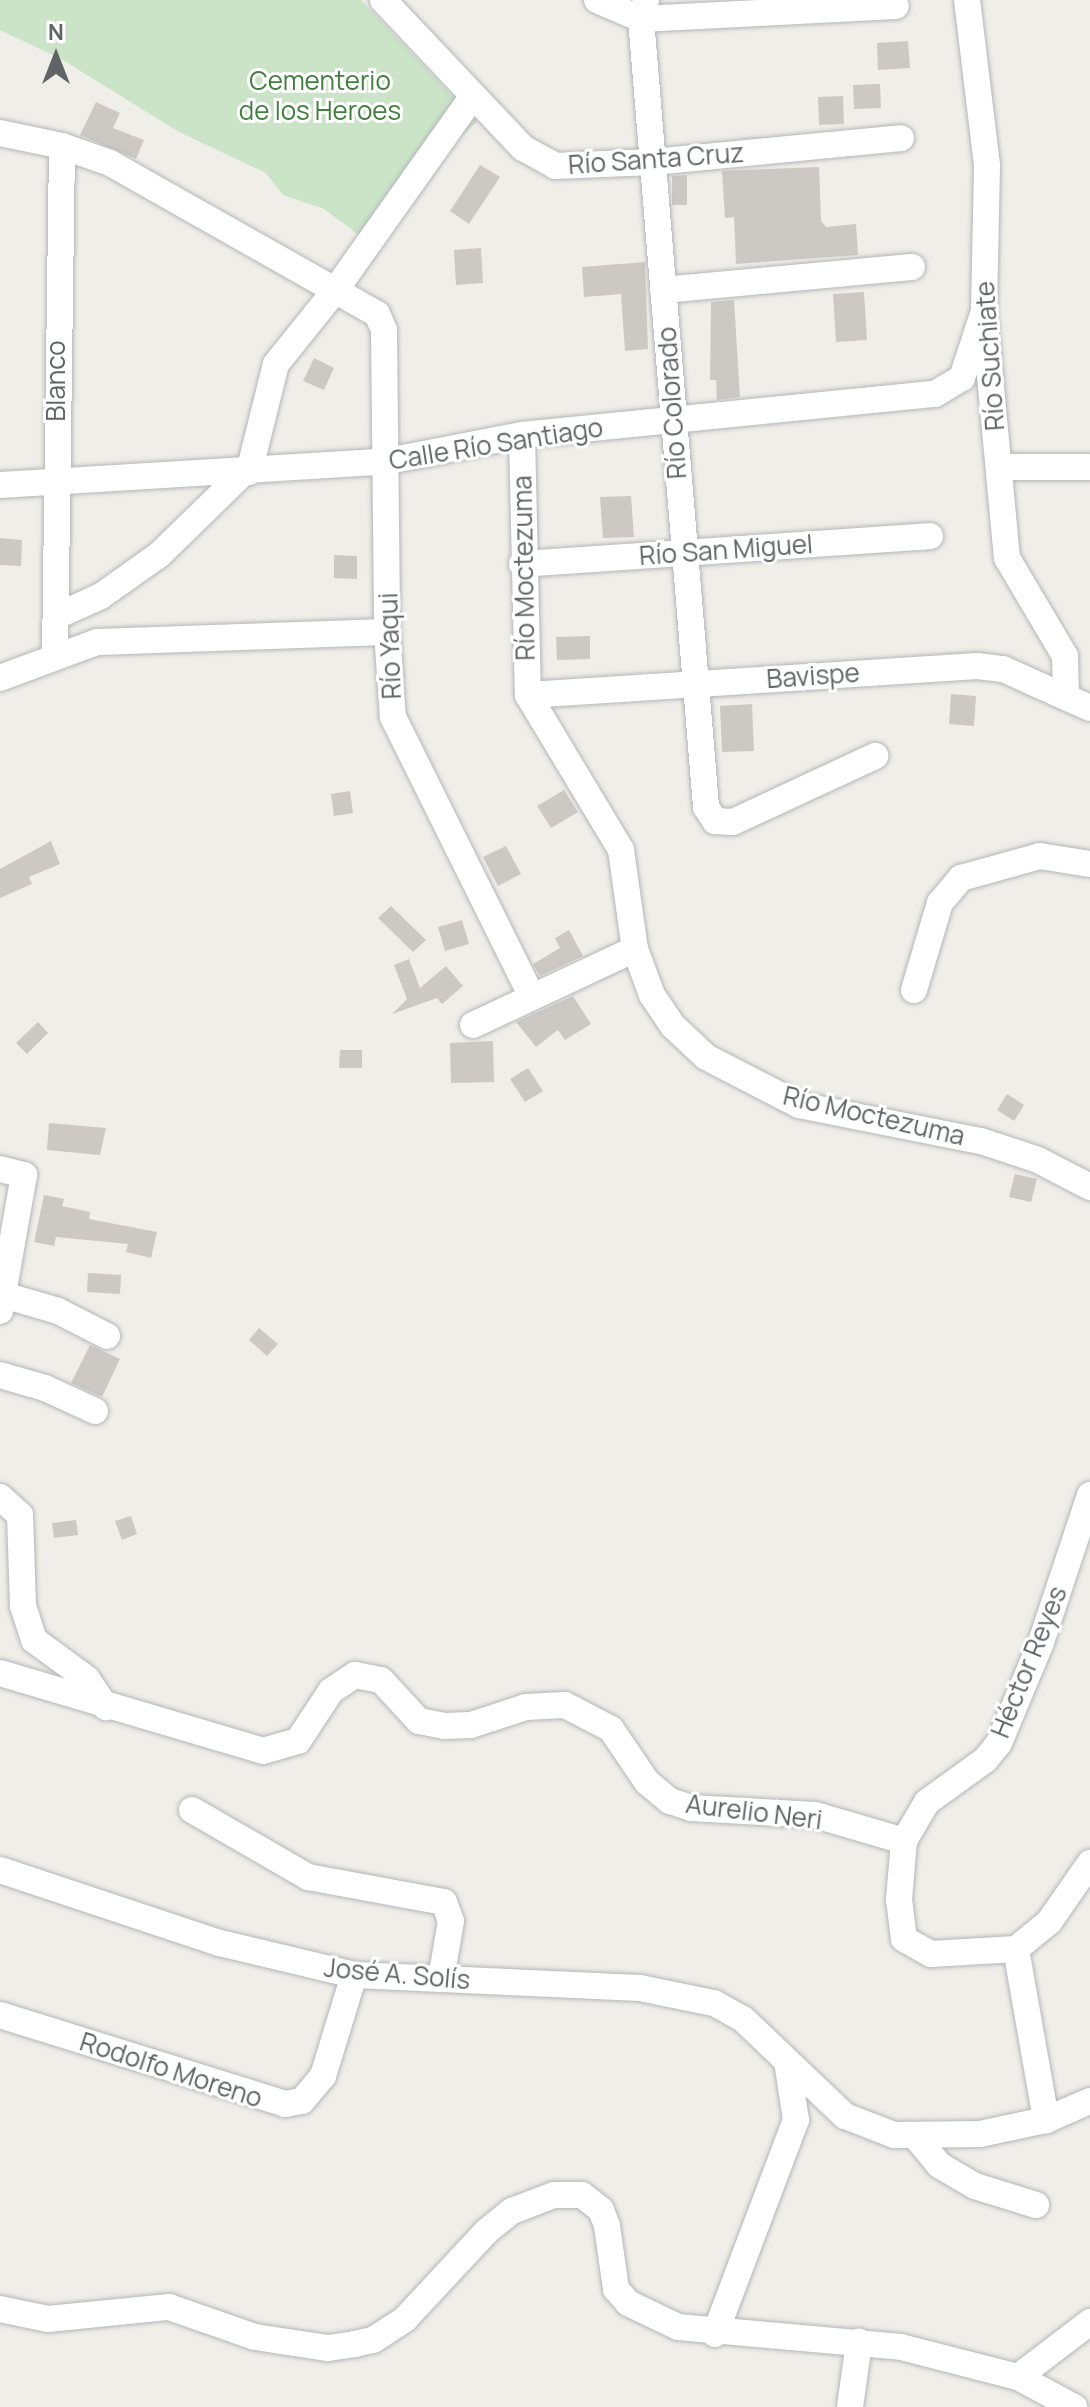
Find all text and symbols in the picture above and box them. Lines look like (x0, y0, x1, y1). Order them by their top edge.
north arrow (16, 16, 96, 96)
text: N (48, 17, 64, 47)
park label: Cementerio de los Heroes (239, 65, 401, 126)
street label: Río Santa Cruz (567, 137, 745, 181)
street label: Río Suchiate (969, 280, 1011, 432)
street label: Río Colorado (651, 326, 693, 480)
street label: Blanco (40, 340, 72, 422)
street label: Calle Río Santiago (387, 412, 605, 476)
street label: Río Moctezuma (507, 475, 541, 661)
street label: Río San Miguel (638, 528, 814, 572)
street label: Río Yaqui (373, 592, 407, 700)
street label: Bavispe (765, 657, 861, 695)
street label: Río Moctezuma (780, 1080, 968, 1152)
street label: Héctor Reyes (984, 1582, 1074, 1742)
street label: Aurelio Neri (684, 1788, 824, 1836)
street label: José A. Solís (323, 1952, 471, 1996)
street label: Rodolfo Moreno (76, 2026, 266, 2114)

